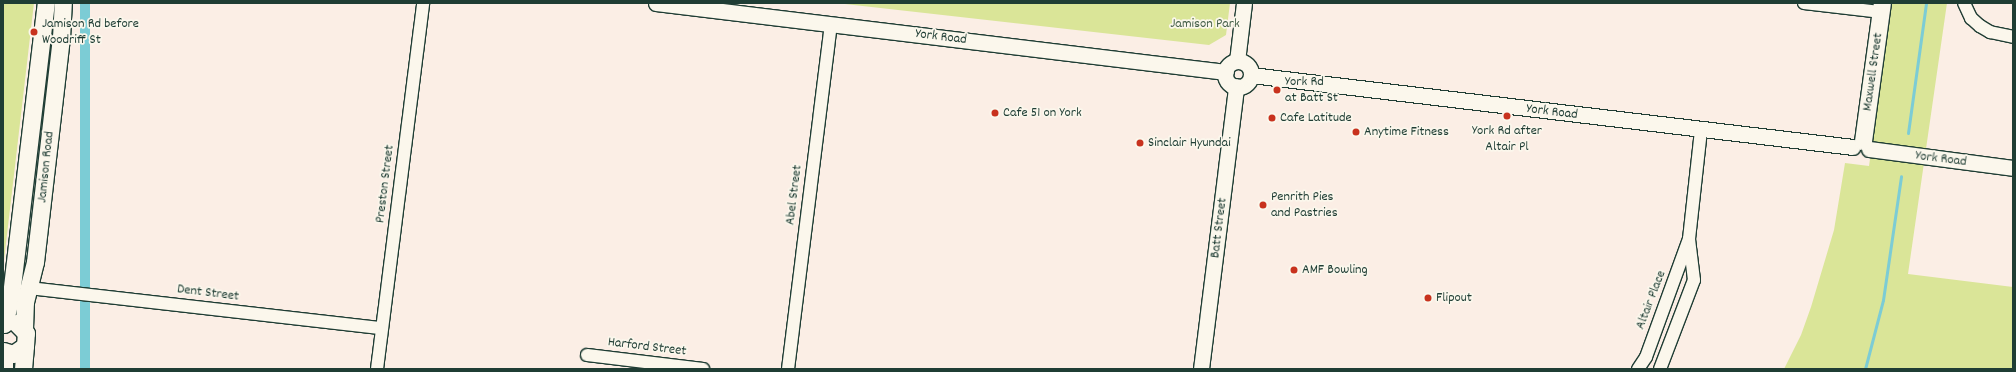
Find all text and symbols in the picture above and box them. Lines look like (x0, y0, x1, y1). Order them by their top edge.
place label: Jamison Rd before Woodriff St (42, 16, 139, 48)
park label: Jamison Park (1170, 16, 1240, 32)
street label: York Road (914, 26, 968, 48)
marker: Jamison Rd before Woodriff St (29, 27, 39, 37)
street label: Maxwell Street (1859, 32, 1887, 112)
place label: York Rd at Batt St (1285, 74, 1338, 106)
marker: York Rd at Batt St (1272, 85, 1282, 95)
street label: York Road (1525, 101, 1579, 123)
place label: Cafe 51 on York (1003, 105, 1082, 121)
marker: Cafe 51 on York (990, 108, 1000, 118)
place label: Cafe Latitude (1280, 110, 1352, 126)
marker: York Rd after Altair Pl (1502, 111, 1512, 121)
marker: Cafe Latitude (1267, 113, 1277, 123)
place label: York Rd after Altair Pl (1472, 123, 1542, 156)
place label: Anytime Fitness (1364, 124, 1449, 140)
marker: Anytime Fitness (1351, 127, 1361, 137)
street label: Jamison Road (34, 130, 58, 204)
place label: Sinclair Hyundai (1148, 135, 1231, 151)
marker: Sinclair Hyundai (1135, 138, 1145, 148)
street label: Preston Street (372, 144, 398, 224)
street label: York Road (1914, 148, 1968, 170)
street label: Abel Street (782, 164, 806, 226)
place label: Penrith Pies and Pastries (1271, 189, 1338, 222)
street label: Batt Street (1207, 197, 1231, 259)
marker: Penrith Pies and Pastries (1258, 200, 1268, 210)
place label: AMF Bowling (1302, 262, 1368, 278)
marker: AMF Bowling (1289, 265, 1299, 275)
street label: Altair Place (1632, 268, 1670, 332)
street label: Dent Street (176, 281, 240, 305)
place label: Flipout (1436, 290, 1472, 306)
marker: Flipout (1423, 293, 1433, 303)
street label: Harford Street (607, 334, 687, 360)

